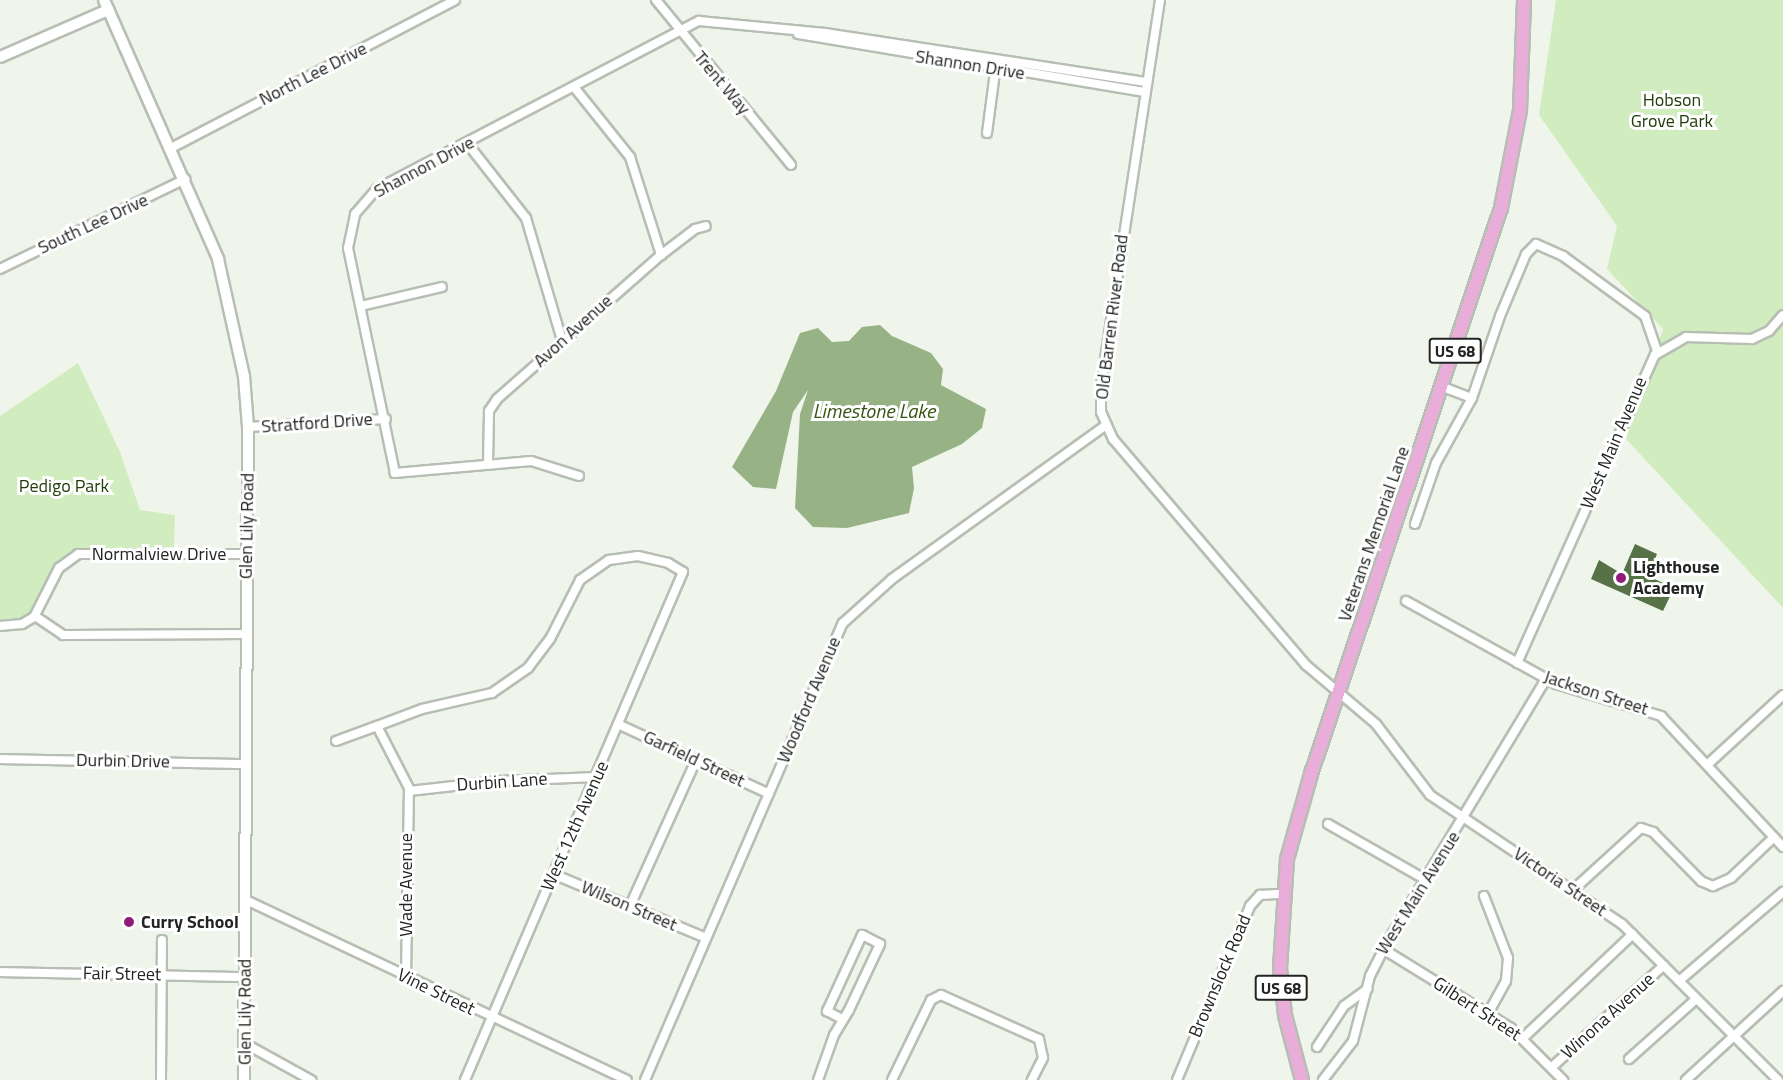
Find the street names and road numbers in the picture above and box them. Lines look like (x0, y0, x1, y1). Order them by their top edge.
street label: North Lee Drive (256, 38, 370, 110)
street label: Shannon Drive (914, 46, 1026, 84)
street label: Trent Way (689, 47, 755, 119)
street label: Shannon Drive (370, 132, 478, 202)
street label: South Lee Drive (35, 189, 151, 259)
street label: Old Barren River Road (1091, 233, 1133, 401)
street label: Avon Avenue (529, 290, 617, 372)
road number: US 68 (1428, 338, 1482, 364)
street label: West Main Avenue (1576, 374, 1652, 512)
street label: Stratford Drive (261, 408, 373, 438)
street label: Veterans Memorial Lane (1334, 444, 1414, 624)
street label: Glen Lily Road (235, 473, 259, 579)
street label: Normalview Drive (92, 543, 226, 565)
street label: Woodford Avenue (773, 634, 845, 766)
street label: Jackson Street (1541, 666, 1651, 720)
street label: Garfield Street (640, 726, 748, 792)
street label: Durbin Drive (76, 749, 170, 773)
street label: West 12th Avenue (537, 758, 613, 894)
street label: Durbin Lane (456, 768, 548, 796)
street label: West Main Avenue (1371, 827, 1465, 959)
street label: Wade Avenue (395, 833, 417, 937)
street label: Victoria Street (1509, 843, 1611, 921)
street label: Wilson Street (578, 876, 680, 936)
street label: Brownslock Road (1184, 911, 1256, 1041)
street label: Glen Lily Road (234, 959, 256, 1065)
street label: Fair Street (83, 963, 161, 985)
street label: Vine Street (394, 964, 478, 1020)
street label: Winona Avenue (1557, 968, 1659, 1064)
street label: Gilbert Street (1429, 973, 1525, 1045)
road number: US 68 (1254, 975, 1308, 1001)

